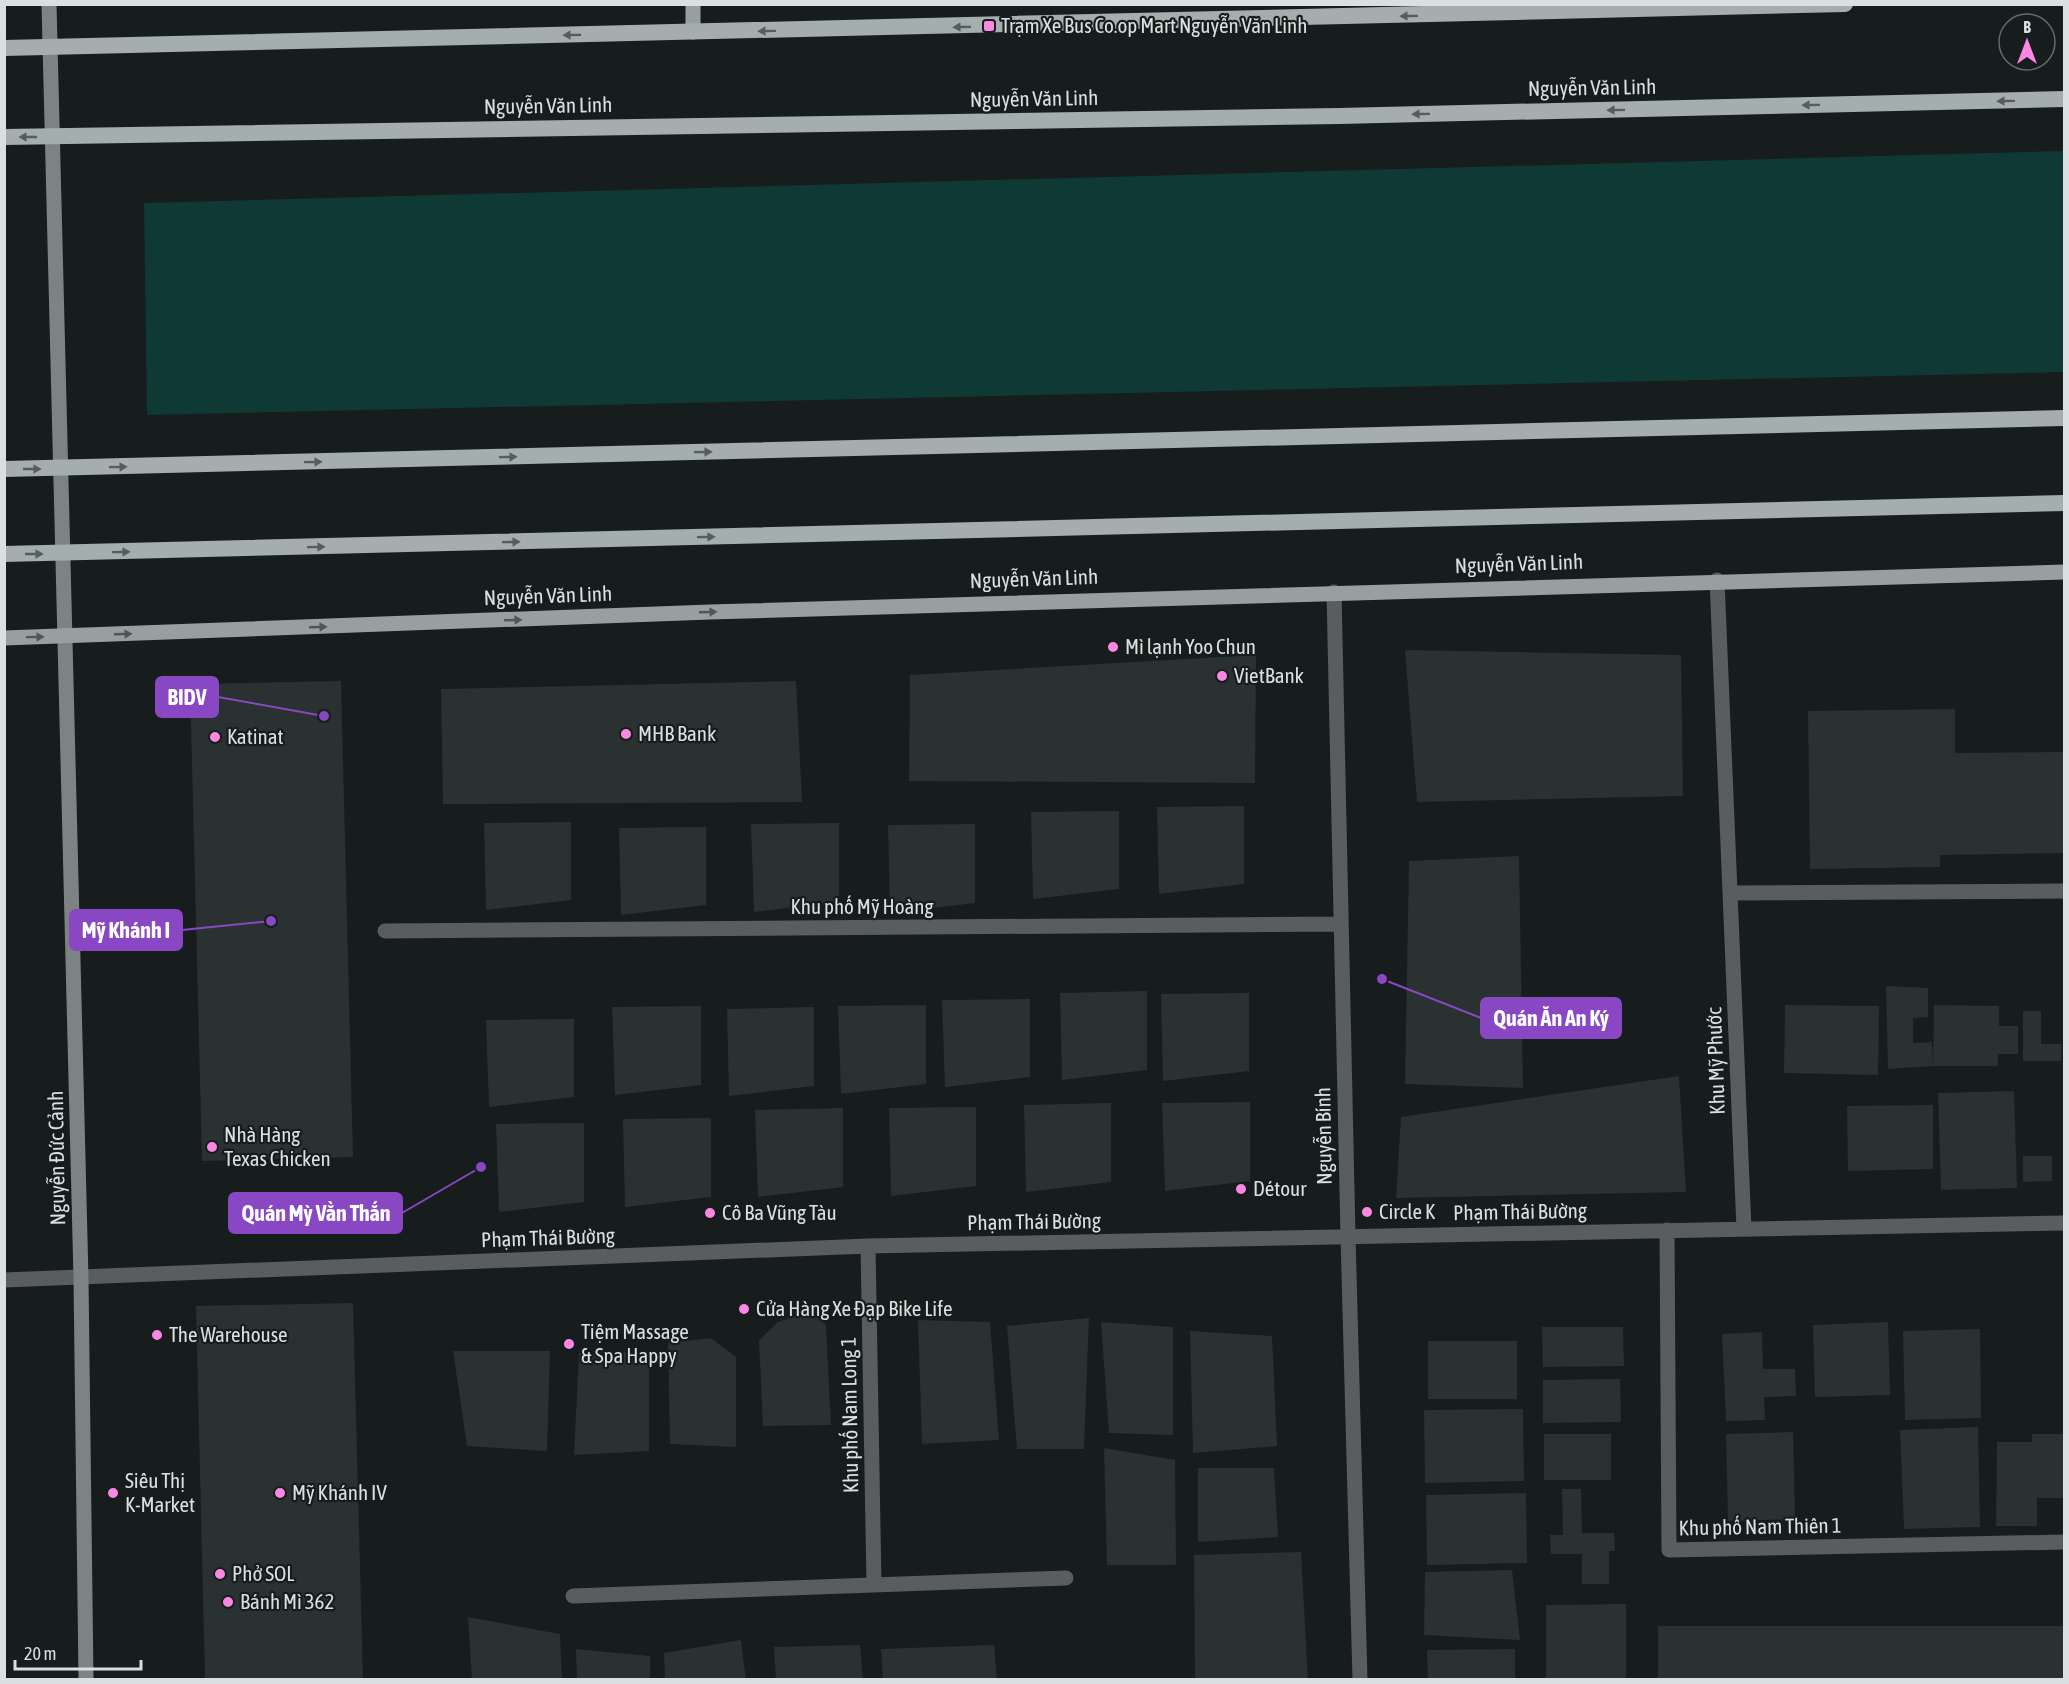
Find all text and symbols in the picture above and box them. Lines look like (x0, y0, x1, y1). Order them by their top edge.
one-way arrow (1399, 11, 1418, 20)
north arrow (1997, 12, 2057, 72)
place label: Trạm Xe Bus Co.op Mart Nguyễn Văn Linh (1001, 13, 1307, 37)
text: B (2023, 18, 2031, 36)
marker: Trạm Xe Bus Co.op Mart Nguyễn Văn Linh (982, 19, 996, 33)
one-way arrow (953, 22, 972, 31)
one-way arrow (758, 26, 777, 35)
one-way arrow (563, 30, 582, 40)
street label: Nguyễn Văn Linh (1528, 74, 1656, 100)
street label: Nguyễn Văn Linh (970, 85, 1098, 111)
street label: Nguyễn Văn Linh (484, 92, 612, 118)
one-way arrow (1997, 96, 2016, 105)
one-way arrow (1802, 100, 1821, 110)
one-way arrow (1607, 105, 1626, 115)
one-way arrow (1412, 110, 1431, 119)
one-way arrow (19, 132, 38, 142)
one-way arrow (694, 447, 713, 457)
one-way arrow (499, 452, 518, 462)
one-way arrow (304, 457, 323, 467)
one-way arrow (109, 462, 128, 472)
one-way arrow (23, 464, 42, 474)
one-way arrow (696, 532, 715, 542)
one-way arrow (501, 537, 520, 547)
one-way arrow (307, 542, 326, 552)
one-way arrow (112, 548, 131, 557)
one-way arrow (24, 549, 43, 559)
street label: Nguyễn Văn Linh (1454, 549, 1584, 577)
street label: Nguyễn Văn Linh (969, 564, 1099, 592)
street label: Nguyễn Văn Linh (483, 581, 613, 609)
one-way arrow (698, 607, 717, 617)
one-way arrow (503, 615, 522, 624)
one-way arrow (309, 622, 328, 632)
one-way arrow (114, 629, 133, 639)
one-way arrow (25, 632, 44, 642)
place label: Mì lạnh Yoo Chun (1125, 634, 1256, 658)
marker: Mì lạnh Yoo Chun (1106, 640, 1120, 654)
place label: VietBank (1234, 663, 1304, 687)
marker: VietBank (1215, 669, 1229, 683)
callout: BIDV (156, 677, 218, 717)
text: BIDV (168, 684, 207, 710)
place label: MHB Bank (638, 721, 716, 745)
place label: Katinat (227, 724, 284, 748)
marker: MHB Bank (619, 727, 633, 741)
marker: Katinat (208, 730, 222, 744)
street label: Khu phố Mỹ Hoàng (790, 894, 934, 918)
callout: Mỹ Khánh I (70, 910, 182, 950)
text: Mỹ Khánh I (82, 917, 170, 943)
callout: Quán Ăn An Ký (1481, 998, 1621, 1038)
text: Quán Ăn An Ký (1493, 1005, 1609, 1031)
street label: Khu Mỹ Phước (1701, 1007, 1729, 1115)
street label: Nguyễn Bính (1310, 1087, 1336, 1185)
street label: Nguyễn Đức Cảnh (43, 1090, 69, 1226)
place label: Nhà Hàng Texas Chicken (224, 1122, 331, 1170)
marker: Nhà Hàng Texas Chicken (205, 1140, 219, 1154)
place label: Détour (1253, 1176, 1307, 1200)
marker: Détour (1234, 1182, 1248, 1196)
callout: Quán Mỳ Vằn Thắn (229, 1193, 402, 1233)
street label: Phạm Thái Bường (1453, 1198, 1587, 1224)
place label: Circle K (1379, 1199, 1436, 1223)
text: Quán Mỳ Vằn Thắn (241, 1200, 391, 1226)
place label: Cô Ba Vũng Tàu (722, 1200, 837, 1224)
marker: Circle K (1360, 1205, 1374, 1219)
marker: Cô Ba Vũng Tàu (703, 1206, 717, 1220)
street label: Phạm Thái Bường (967, 1208, 1101, 1234)
street label: Phạm Thái Bường (481, 1223, 615, 1251)
place label: Cửa Hàng Xe Đạp Bike Life (756, 1296, 953, 1320)
marker: Cửa Hàng Xe Đạp Bike Life (737, 1302, 751, 1316)
place label: Tiệm Massage & Spa Happy (581, 1319, 689, 1367)
place label: The Warehouse (169, 1322, 288, 1346)
marker: The Warehouse (150, 1328, 164, 1342)
marker: Tiệm Massage & Spa Happy (562, 1337, 576, 1351)
street label: Khu phố Nam Long 1 (836, 1337, 862, 1493)
place label: Siêu Thị K-Market (125, 1468, 195, 1516)
place label: Mỹ Khánh IV (292, 1480, 387, 1504)
marker: Siêu Thị K-Market (106, 1486, 120, 1500)
marker: Mỹ Khánh IV (273, 1486, 287, 1500)
street label: Khu phố Nam Thiên 1 (1678, 1513, 1842, 1539)
place label: Phở SOL (232, 1561, 294, 1585)
marker: Phở SOL (213, 1567, 227, 1581)
place label: Bánh Mì 362 (240, 1589, 334, 1613)
marker: Bánh Mì 362 (221, 1595, 235, 1609)
scale bar (15, 1633, 141, 1671)
text: 20 m (24, 1643, 56, 1664)

